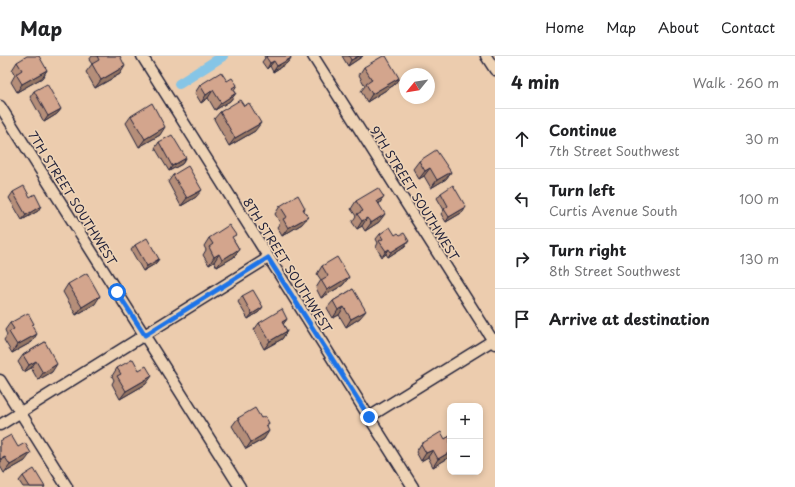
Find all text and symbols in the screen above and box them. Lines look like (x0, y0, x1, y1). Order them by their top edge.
text: Map (20, 14, 62, 42)
text: Home (545, 17, 584, 38)
text: Map (606, 17, 636, 38)
text: About (658, 17, 699, 38)
text: Contact (721, 17, 775, 38)
north arrow (399, 68, 435, 104)
text: 4 min (511, 69, 559, 95)
text: Walk · 260 m (693, 73, 779, 92)
text: Continue (549, 118, 617, 141)
street label: 9TH STREET SOUTHWEST (366, 122, 464, 264)
street label: 7TH STREET SOUTHWEST (24, 127, 122, 269)
icon: ahead (511, 128, 533, 150)
text: 30 m (745, 129, 779, 148)
text: 7th Street Southwest (549, 141, 680, 160)
text: Turn left (549, 178, 615, 201)
icon: left (511, 188, 533, 210)
text: 100 m (739, 189, 779, 208)
street label: 8TH STREET SOUTHWEST (239, 194, 337, 337)
text: Curtis Avenue South (549, 201, 678, 220)
text: Turn right (549, 238, 626, 261)
icon: right (511, 248, 533, 270)
text: 130 m (740, 249, 779, 268)
text: 8th Street Southwest (549, 261, 680, 280)
route start (108, 283, 126, 301)
text: Arrive at destination (549, 307, 710, 330)
icon: arrive (511, 308, 533, 330)
map controls (447, 403, 483, 475)
button: + (447, 403, 483, 439)
route end (360, 408, 378, 426)
button: − (447, 439, 483, 475)

